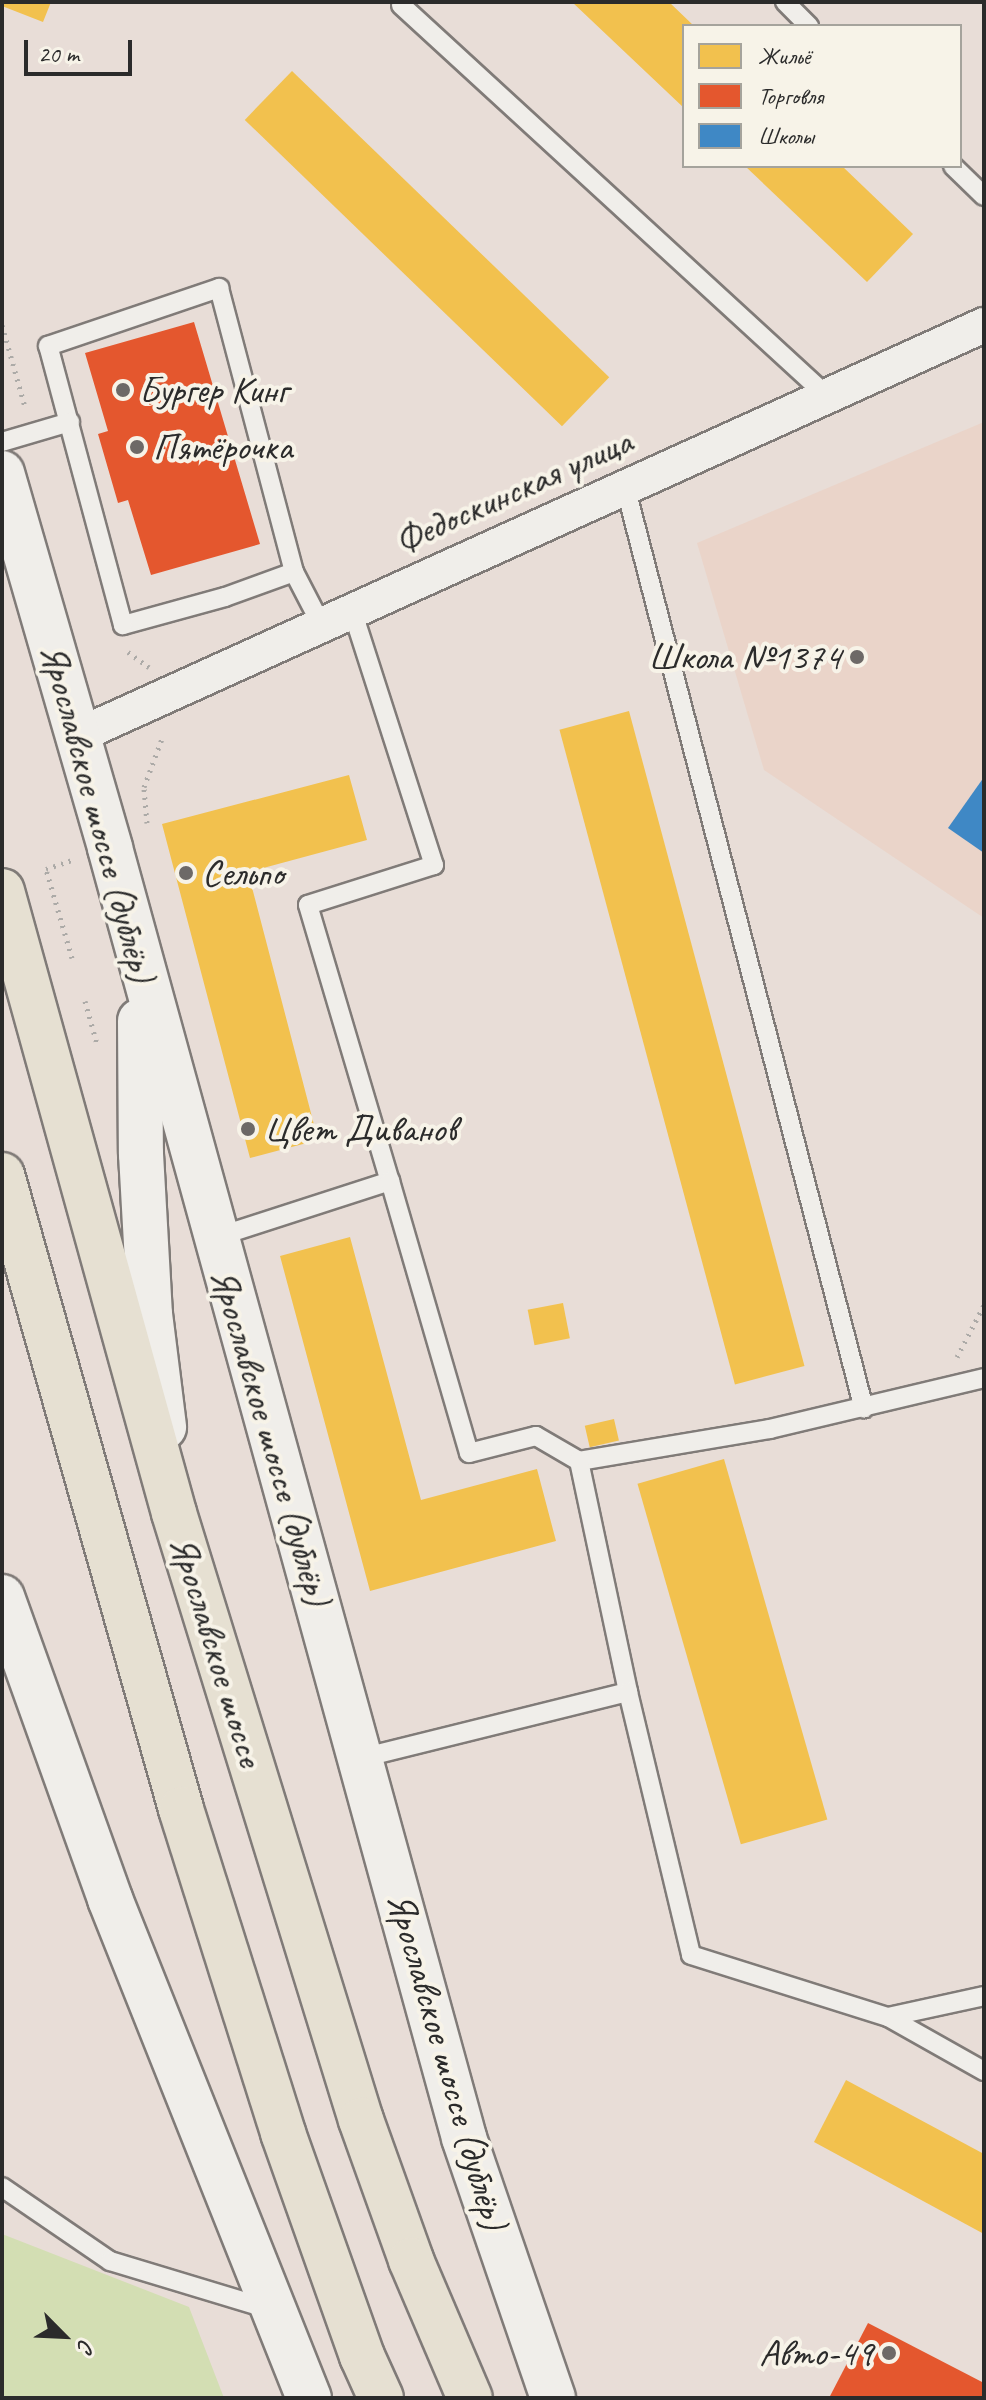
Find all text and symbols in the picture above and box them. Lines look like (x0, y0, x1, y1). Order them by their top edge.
scale bar (28, 24, 136, 74)
legend (682, 24, 962, 168)
text: 20 m (38, 39, 79, 69)
text: Жильё (758, 41, 810, 71)
text: Торговля (758, 81, 823, 111)
text: Школы (758, 121, 814, 151)
place label: Бургер Кинг (139, 367, 288, 413)
marker: Бургер Кинг (114, 381, 132, 399)
street label: Федоскинская улица (386, 418, 640, 564)
place label: Пятёрочка (153, 424, 292, 470)
marker: Пятёрочка (128, 438, 146, 456)
place label: Школа №1374 (648, 634, 841, 680)
street label: Ярославское шоссе (дублёр) (31, 639, 165, 987)
marker: Школа №1374 (848, 648, 866, 666)
place label: Сельпо (202, 850, 284, 896)
marker: Сельпо (177, 864, 195, 882)
place label: Цвет Диванов (264, 1106, 452, 1152)
marker: Цвет Диванов (239, 1120, 257, 1138)
street label: Ярославское шоссе (дублёр) (201, 1263, 341, 1611)
street label: Ярославское шоссе (160, 1530, 274, 1772)
street label: Ярославское шоссе (дублёр) (377, 1887, 517, 2235)
north arrow (24, 2296, 104, 2376)
place label: Авто-49 (759, 2330, 873, 2376)
text: С (71, 2335, 101, 2356)
marker: Авто-49 (880, 2344, 898, 2362)

